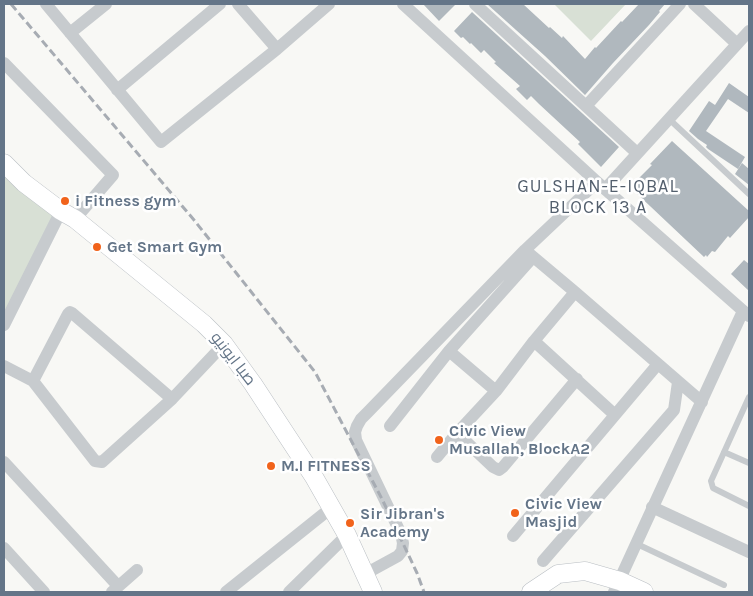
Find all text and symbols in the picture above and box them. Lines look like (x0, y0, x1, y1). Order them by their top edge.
district label: GULSHAN-E-IQBAL BLOCK 13 A (515, 176, 681, 218)
place label: i Fitness gym (75, 191, 177, 211)
marker: i Fitness gym (59, 195, 71, 207)
place label: Get Smart Gym (107, 237, 222, 257)
marker: Get Smart Gym (91, 241, 103, 253)
street label: صبا ایونیو (206, 329, 260, 389)
place label: Civic View Musallah, BlockA2 (449, 421, 590, 459)
marker: Civic View Musallah, BlockA2 (433, 434, 445, 446)
place label: M.I FITNESS (281, 456, 371, 476)
marker: M.I FITNESS (265, 460, 277, 472)
place label: Civic View Masjid (525, 494, 602, 532)
place label: Sir Jibran's Academy (360, 504, 445, 542)
marker: Civic View Masjid (509, 507, 521, 519)
marker: Sir Jibran's Academy (344, 517, 356, 529)

